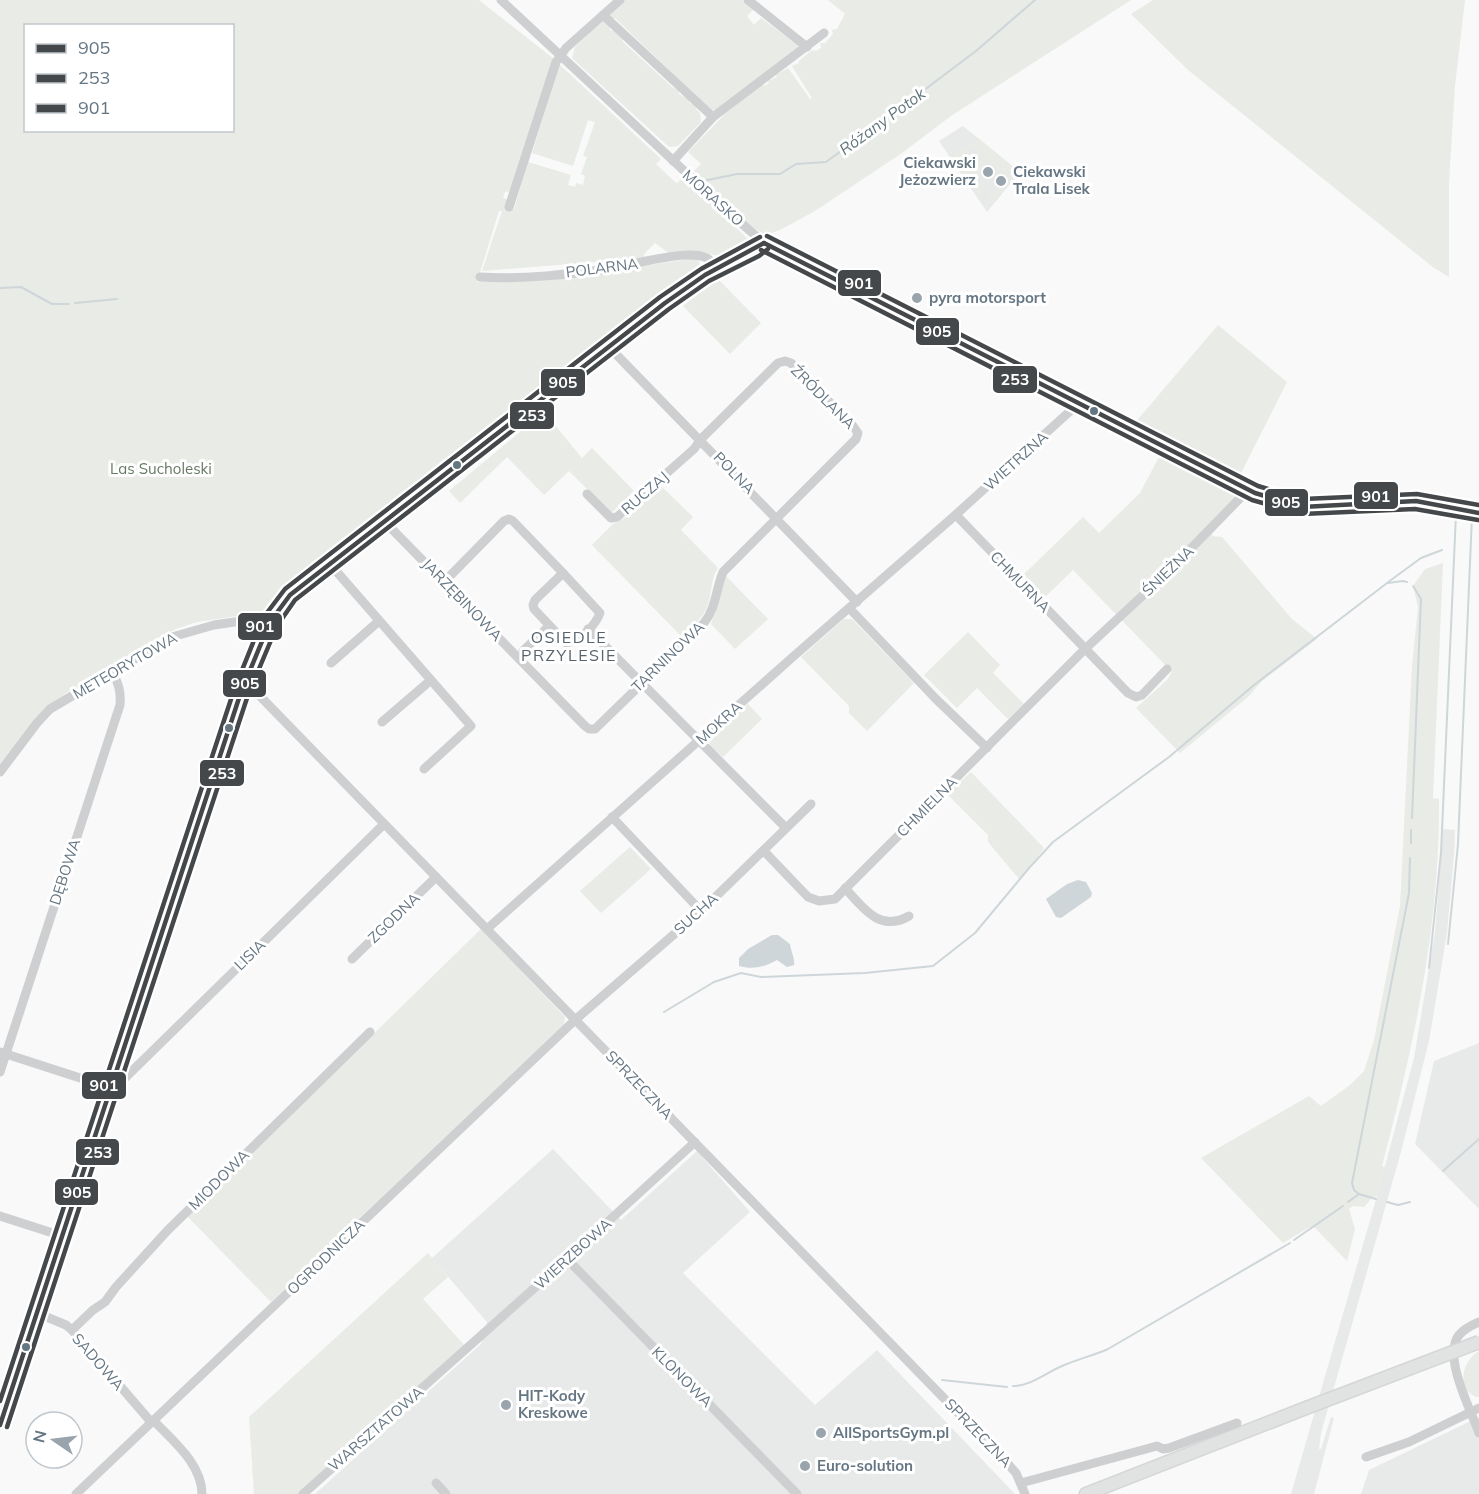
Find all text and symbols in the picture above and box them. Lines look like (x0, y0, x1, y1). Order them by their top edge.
legend (24, 24, 234, 132)
text: 905 (78, 36, 111, 59)
text: 253 (78, 66, 110, 89)
water label: Różany Potok (835, 83, 930, 159)
text: 901 (78, 96, 110, 119)
place label: Ciekawski Jeżozwierz (899, 153, 976, 189)
place label: Ciekawski Trala Lisek (1013, 162, 1091, 198)
street label: MORASKO (679, 165, 748, 230)
marker: Ciekawski Jeżozwierz (981, 165, 995, 179)
marker: Ciekawski Trala Lisek (994, 174, 1008, 188)
street label: POLARNA (565, 254, 639, 281)
line badge: 901 (837, 269, 882, 297)
text: 901 (845, 273, 873, 293)
place label: pyra motorsport (929, 288, 1046, 307)
marker: pyra motorsport (910, 291, 924, 305)
line badge: 905 (915, 317, 960, 346)
text: 905 (923, 321, 952, 341)
street label: ŹRÓDLANA (787, 361, 859, 433)
line badge: 253 (992, 365, 1038, 394)
line badge: 905 (540, 368, 586, 397)
text: 253 (1001, 369, 1029, 389)
text: 905 (549, 372, 578, 392)
line badge: 253 (509, 401, 555, 430)
text: 253 (518, 405, 546, 425)
unlabelled marker (1088, 405, 1100, 417)
street label: WIETRZNA (980, 427, 1052, 494)
street label: POLNA (710, 447, 759, 498)
park label: Las Sucholeski (110, 459, 212, 478)
unlabelled marker (451, 459, 463, 471)
street label: RUCZAJ (617, 467, 672, 518)
line badge: 901 (1353, 481, 1399, 510)
text: 901 (1362, 486, 1390, 506)
line badge: 905 (1264, 488, 1309, 517)
text: 905 (1272, 492, 1301, 512)
street label: ŚNIEŻNA (1138, 541, 1197, 600)
street label: CHMURNA (986, 547, 1054, 616)
street label: JARZĘBINOWA (418, 554, 507, 645)
line badge: 901 (237, 612, 283, 641)
text: 901 (246, 616, 274, 636)
street label: TARNINOWA (627, 617, 708, 696)
district label: OSIEDLE PRZYLESIE (521, 627, 617, 665)
street label: METEORYTOWA (69, 628, 180, 703)
line badge: 905 (222, 669, 267, 698)
text: 905 (231, 673, 260, 693)
street label: MOKRA (692, 697, 746, 748)
unlabelled marker (223, 722, 235, 734)
line badge: 253 (199, 759, 245, 787)
text: 253 (208, 763, 236, 783)
street label: CHMIELNA (892, 772, 961, 841)
street label: DĘBOWA (45, 836, 84, 907)
street label: ZGODNA (364, 888, 424, 947)
street label: SUCHA (670, 889, 722, 938)
street label: LISIA (230, 935, 269, 974)
street label: SPRZECZNA (602, 1046, 677, 1123)
line badge: 901 (81, 1071, 127, 1100)
text: 901 (90, 1075, 118, 1095)
line badge: 253 (75, 1138, 120, 1166)
text: 253 (84, 1142, 112, 1162)
street label: MIODOWA (184, 1145, 253, 1214)
line badge: 905 (54, 1178, 99, 1206)
text: 905 (63, 1182, 92, 1202)
street label: WIERZBOWA (530, 1214, 615, 1293)
street label: OGRODNICZA (283, 1215, 368, 1298)
street label: SADOWA (68, 1329, 128, 1394)
unlabelled marker (20, 1341, 32, 1353)
street label: KLONOWA (648, 1342, 717, 1411)
street label: WARSZTATOWA (324, 1382, 427, 1475)
place label: HIT-Kody Kreskowe (518, 1386, 588, 1422)
street label: SPRZECZNA (941, 1394, 1016, 1471)
marker: HIT-Kody Kreskowe (499, 1398, 513, 1412)
north arrow (24, 1410, 84, 1470)
place label: AllSportsGym.pl (833, 1423, 949, 1442)
marker: AllSportsGym.pl (814, 1426, 828, 1440)
text: N (28, 1428, 51, 1445)
place label: Euro-solution (817, 1456, 913, 1475)
marker: Euro-solution (798, 1459, 812, 1473)

